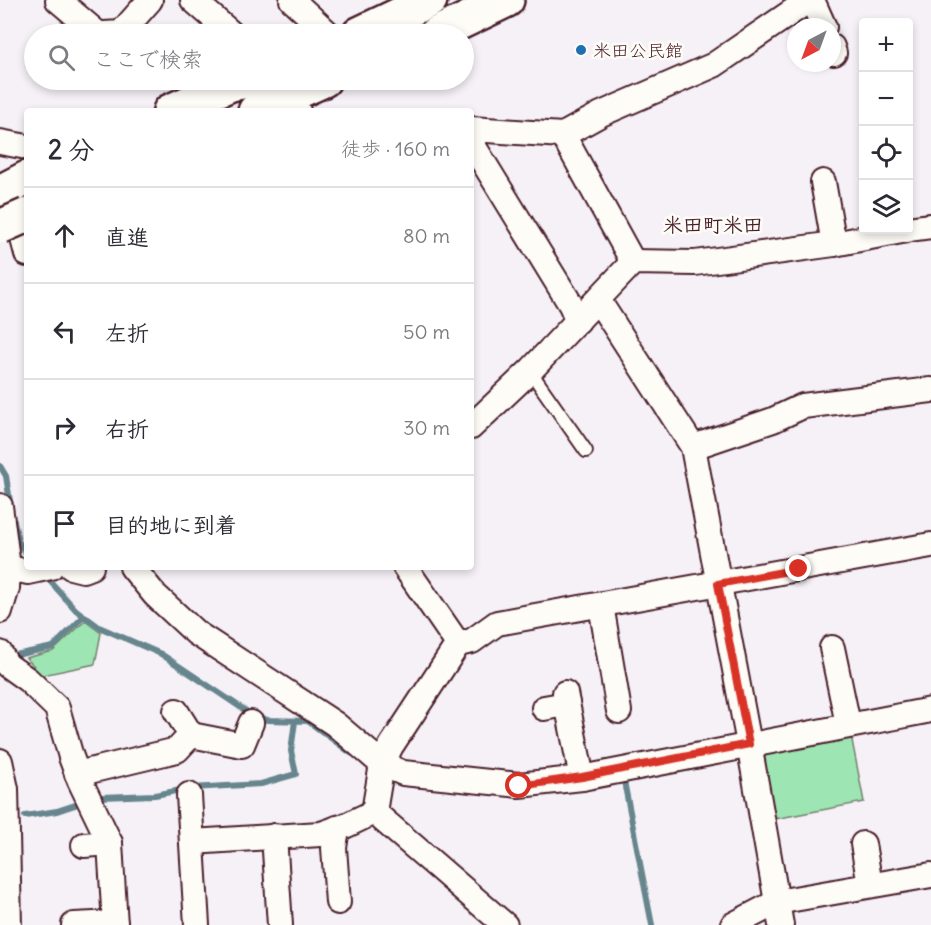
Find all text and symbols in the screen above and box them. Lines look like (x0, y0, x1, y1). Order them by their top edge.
north arrow (787, 18, 841, 72)
map controls (859, 18, 913, 234)
button: + (859, 18, 913, 72)
search box (24, 24, 474, 90)
place label: 米田公民館 (593, 39, 683, 62)
icon: search (45, 41, 78, 74)
marker: 米田公民館 (574, 43, 588, 57)
text: ここで検索 (93, 45, 203, 73)
button: − (859, 72, 913, 126)
button: locate (859, 126, 913, 180)
text: 2 分 (48, 133, 94, 166)
text: 徒歩 · 160 m (341, 136, 450, 161)
button: layers (859, 180, 913, 234)
district label: 米田町米田 (663, 212, 763, 237)
icon: ahead (48, 219, 81, 252)
text: 直進 (105, 223, 149, 251)
text: 80 m (403, 223, 450, 248)
icon: left (48, 315, 81, 348)
text: 左折 (105, 319, 149, 347)
text: 50 m (403, 319, 450, 344)
icon: right (48, 411, 81, 444)
text: 右折 (105, 415, 149, 443)
text: 30 m (403, 415, 450, 440)
icon: arrive (48, 507, 81, 540)
text: 目的地に到着 (105, 511, 237, 539)
route end (785, 555, 811, 581)
route start (505, 772, 531, 798)

